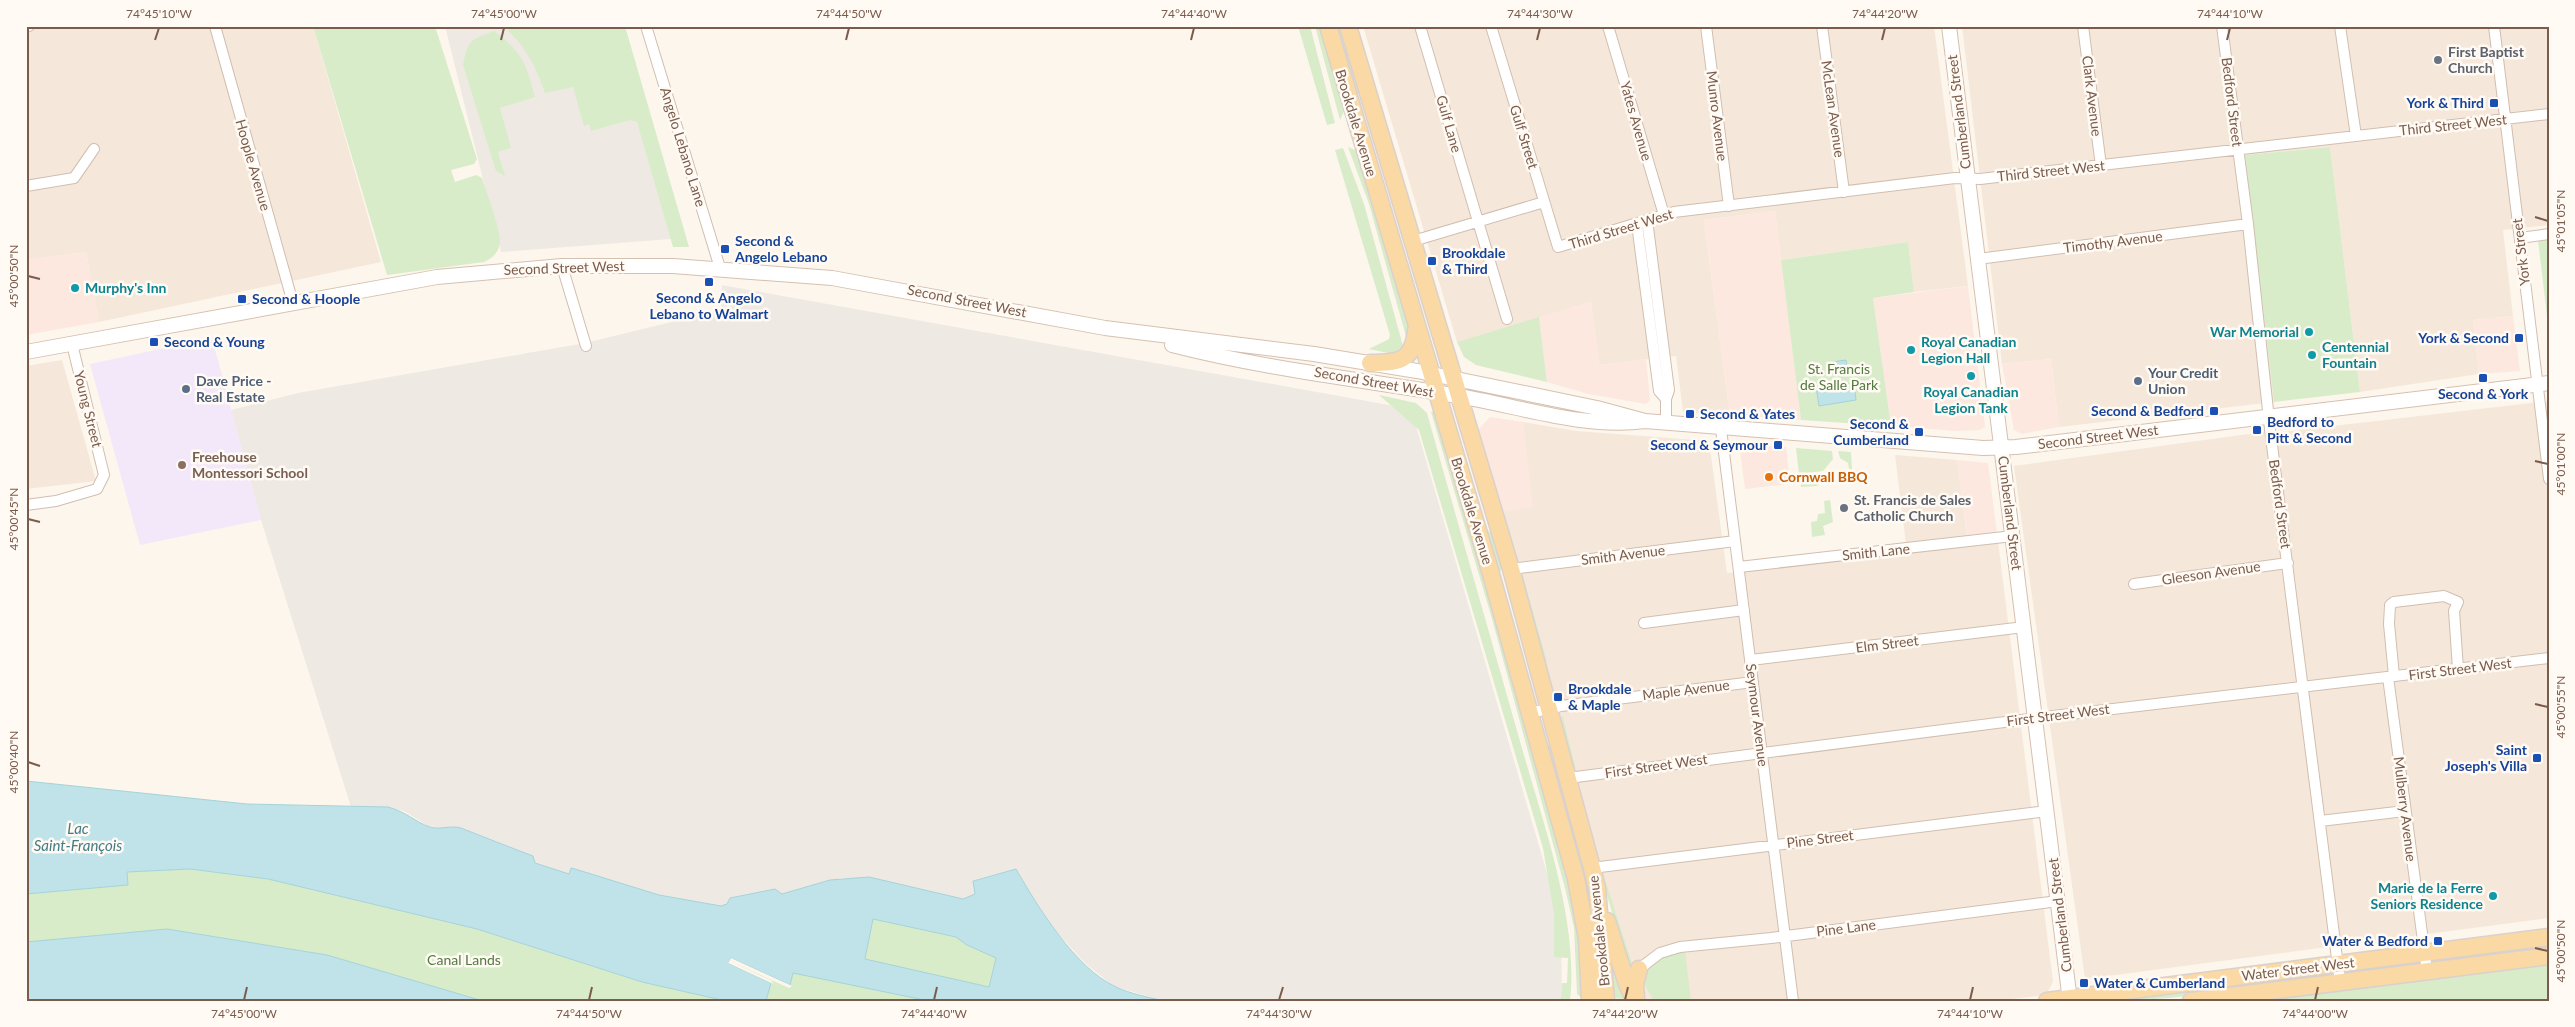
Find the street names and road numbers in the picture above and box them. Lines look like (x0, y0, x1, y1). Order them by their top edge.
street label: Cumberland Street (1943, 54, 1974, 170)
street label: Clark Avenue (2079, 55, 2106, 137)
street label: Bedford Street (2219, 56, 2246, 148)
street label: McLean Avenue (1818, 59, 1849, 158)
street label: Brookdale Avenue (1332, 67, 1381, 179)
street label: Munro Avenue (1704, 70, 1731, 162)
street label: Yates Avenue (1617, 79, 1656, 163)
street label: Angelo Lebano Lane (657, 85, 710, 209)
street label: Gulf Lane (1433, 93, 1466, 154)
street label: Gulf Street (1507, 103, 1542, 171)
street label: Third Street West (2398, 110, 2508, 139)
street label: Hoople Avenue (232, 117, 275, 213)
street label: Third Street West (1996, 156, 2106, 185)
street label: Third Street West (1567, 205, 1675, 252)
street label: York Street (2508, 217, 2533, 287)
street label: Timothy Avenue (2062, 227, 2164, 256)
street label: Second Street West (503, 257, 625, 278)
street label: Second Street West (906, 281, 1028, 320)
street label: Second Street West (1313, 363, 1435, 400)
street label: Young Street (71, 369, 106, 449)
street label: Second Street West (2037, 421, 2159, 452)
street label: Brookdale Avenue (1448, 455, 1497, 567)
street label: Cumberland Street (1995, 455, 2026, 571)
street label: Bedford Street (2266, 458, 2295, 550)
street label: Smith Lane (1841, 539, 1911, 564)
street label: Smith Avenue (1580, 541, 1666, 568)
street label: Gleeson Avenue (2160, 557, 2261, 588)
street label: Elm Street (1854, 631, 1919, 656)
street label: First Street West (2408, 654, 2512, 683)
street label: Seymour Avenue (1743, 663, 1772, 767)
street label: Maple Avenue (1641, 676, 1731, 703)
street label: First Street West (2006, 700, 2110, 729)
street label: First Street West (1604, 750, 1708, 781)
street label: Mulberry Avenue (2391, 755, 2420, 862)
street label: Pine Street (1785, 826, 1854, 851)
street label: Cumberland Street (2044, 857, 2075, 973)
street label: Brookdale Avenue (1584, 875, 1613, 987)
street label: Pine Lane (1815, 915, 1877, 940)
street label: Water Street West (2240, 953, 2355, 984)

